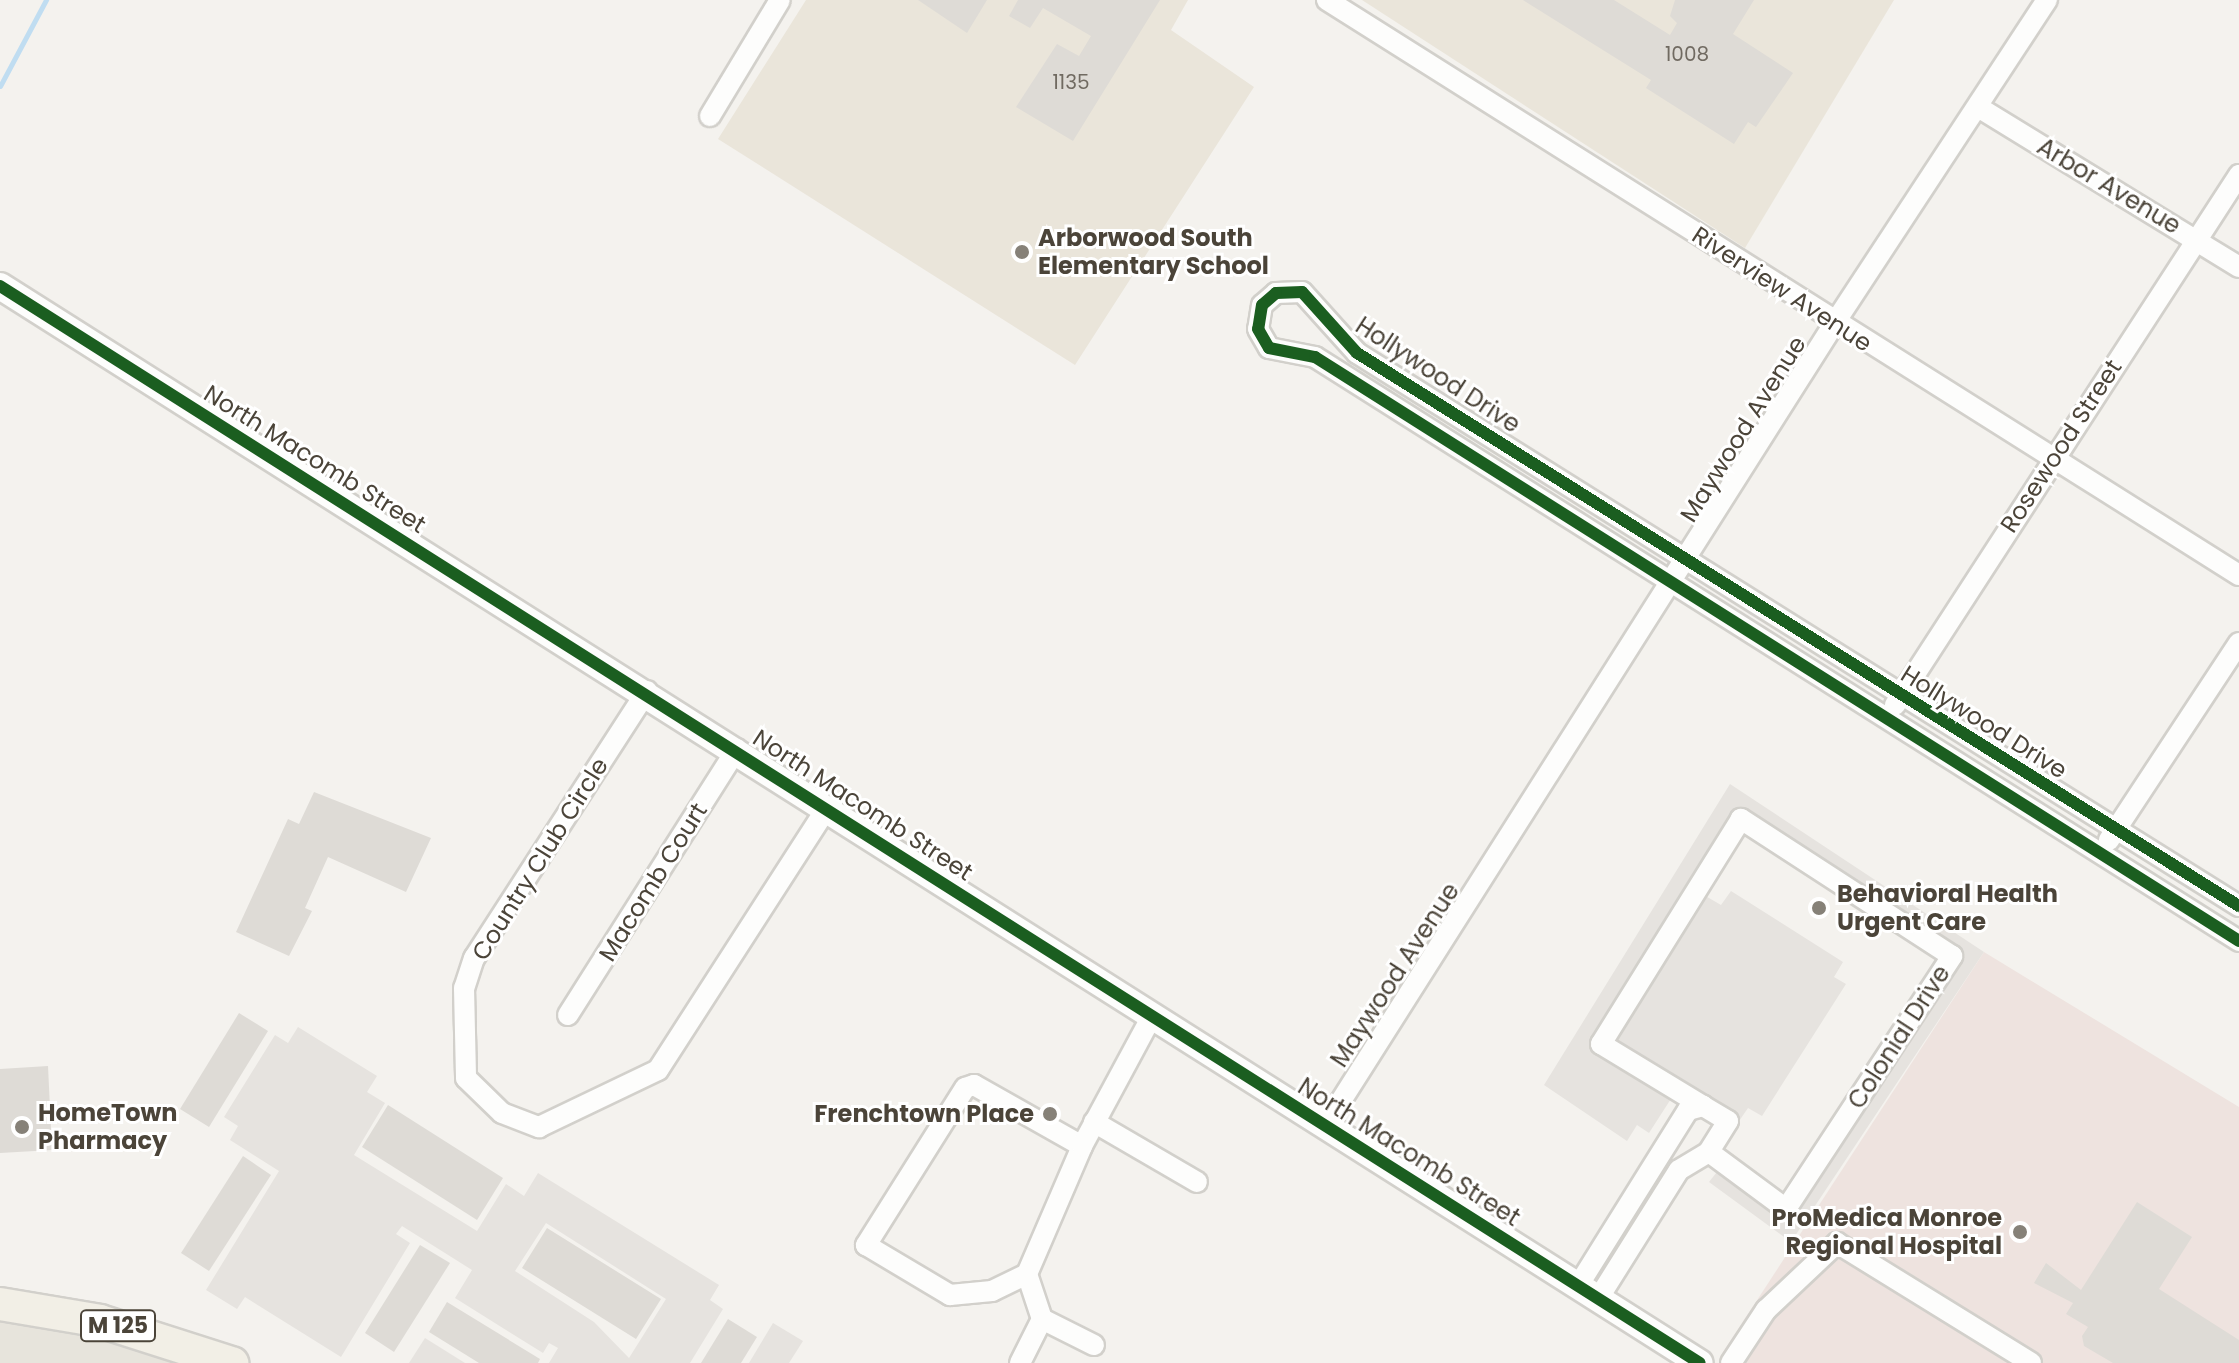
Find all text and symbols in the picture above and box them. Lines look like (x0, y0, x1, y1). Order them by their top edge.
house number: 1008 (1665, 42, 1709, 66)
house number: 1135 (1052, 70, 1090, 94)
street label: Arbor Avenue (2032, 132, 2186, 240)
street label: Riverview Avenue (1687, 220, 1877, 358)
place label: Arborwood South Elementary School (1038, 224, 1269, 280)
marker: Arborwood South Elementary School (1013, 243, 1031, 261)
street label: Hollywood Drive (1350, 311, 1526, 439)
street label: Maywood Avenue (1674, 331, 1812, 527)
street label: Rosewood Street (1994, 354, 2128, 538)
street label: North Macomb Street (199, 379, 431, 539)
street label: Hollywood Drive (1896, 659, 2072, 785)
street label: North Macomb Street (748, 723, 978, 887)
street label: Country Club Circle (466, 752, 614, 966)
street label: Macomb Court (593, 798, 713, 966)
street label: Maywood Avenue (1325, 878, 1465, 1072)
place label: Behavioral Health Urgent Care (1837, 880, 2058, 936)
marker: Behavioral Health Urgent Care (1808, 897, 1830, 919)
street label: Colonial Drive (1842, 960, 1956, 1114)
street label: North Macomb Street (1293, 1072, 1525, 1232)
place label: HomeTown Pharmacy (38, 1099, 177, 1155)
place label: Frenchtown Place (814, 1100, 1034, 1128)
marker: Frenchtown Place (1041, 1105, 1059, 1123)
marker: HomeTown Pharmacy (13, 1118, 31, 1136)
place label: ProMedica Monroe Regional Hospital (1772, 1204, 2002, 1260)
marker: ProMedica Monroe Regional Hospital (2009, 1221, 2031, 1243)
road number: M 125 (80, 1308, 156, 1344)

